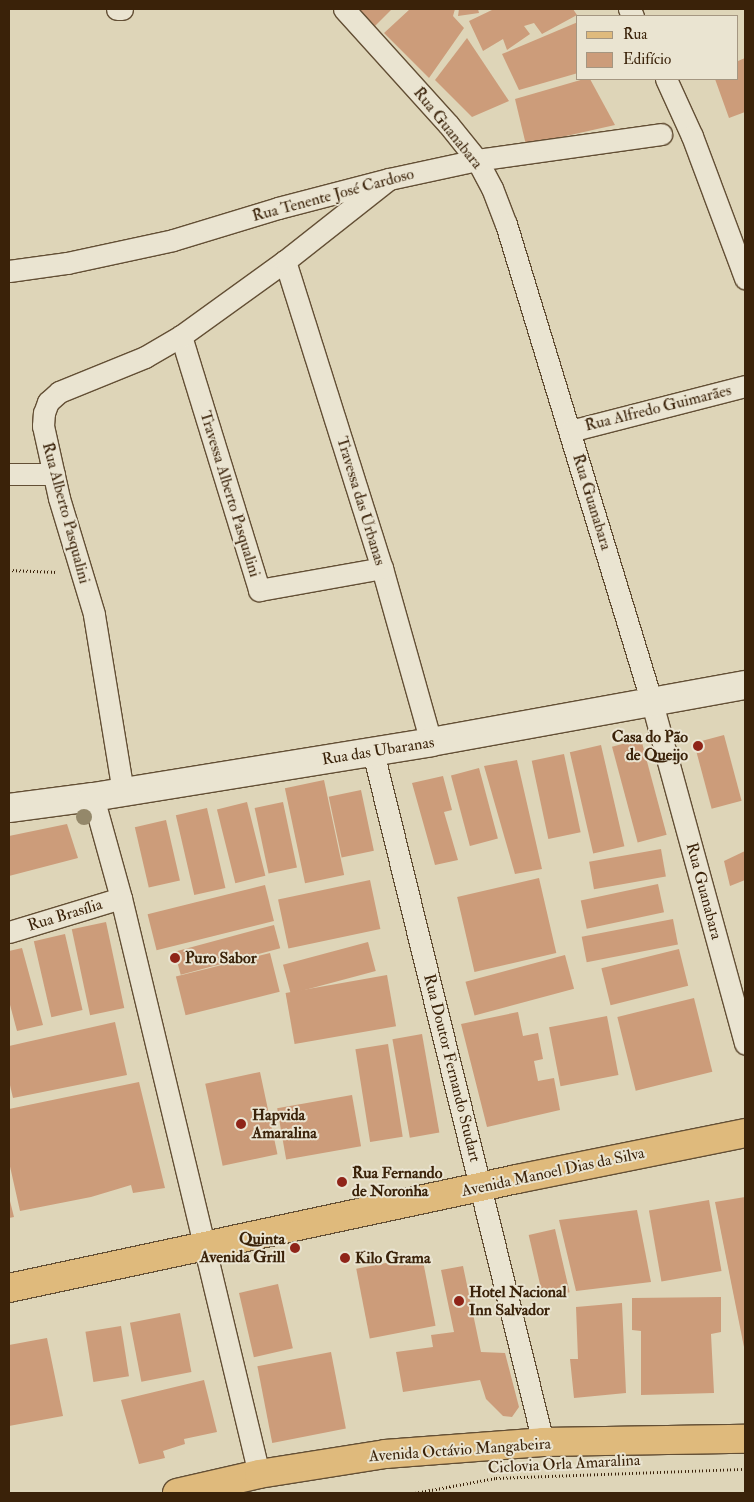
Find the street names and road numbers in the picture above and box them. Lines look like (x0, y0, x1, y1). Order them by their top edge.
street label: Rua Guanabara (409, 83, 487, 173)
street label: Rua Tenente José Cardoso (250, 164, 416, 226)
street label: Rua Alfredo Guimarães (583, 381, 733, 435)
street label: Travessa Alberto Pasqualini (196, 409, 264, 579)
street label: Travessa das Urbanas (332, 434, 390, 568)
street label: Rua Alberto Pasqualini (38, 440, 94, 586)
street label: Rua Guanabara (568, 452, 616, 552)
street label: Rua das Ubaranas (320, 733, 436, 769)
street label: Rua Guanabara (682, 840, 726, 942)
street label: Rua Brasília (25, 895, 105, 935)
street label: Rua Doutor Fernando Studart (419, 972, 485, 1164)
street label: Avenida Manoel Dias da Silva (460, 1143, 646, 1201)
street label: Avenida Octávio Mangabeira (368, 1434, 552, 1466)
street label: Ciclovia Orla Amaralina (487, 1450, 641, 1478)

